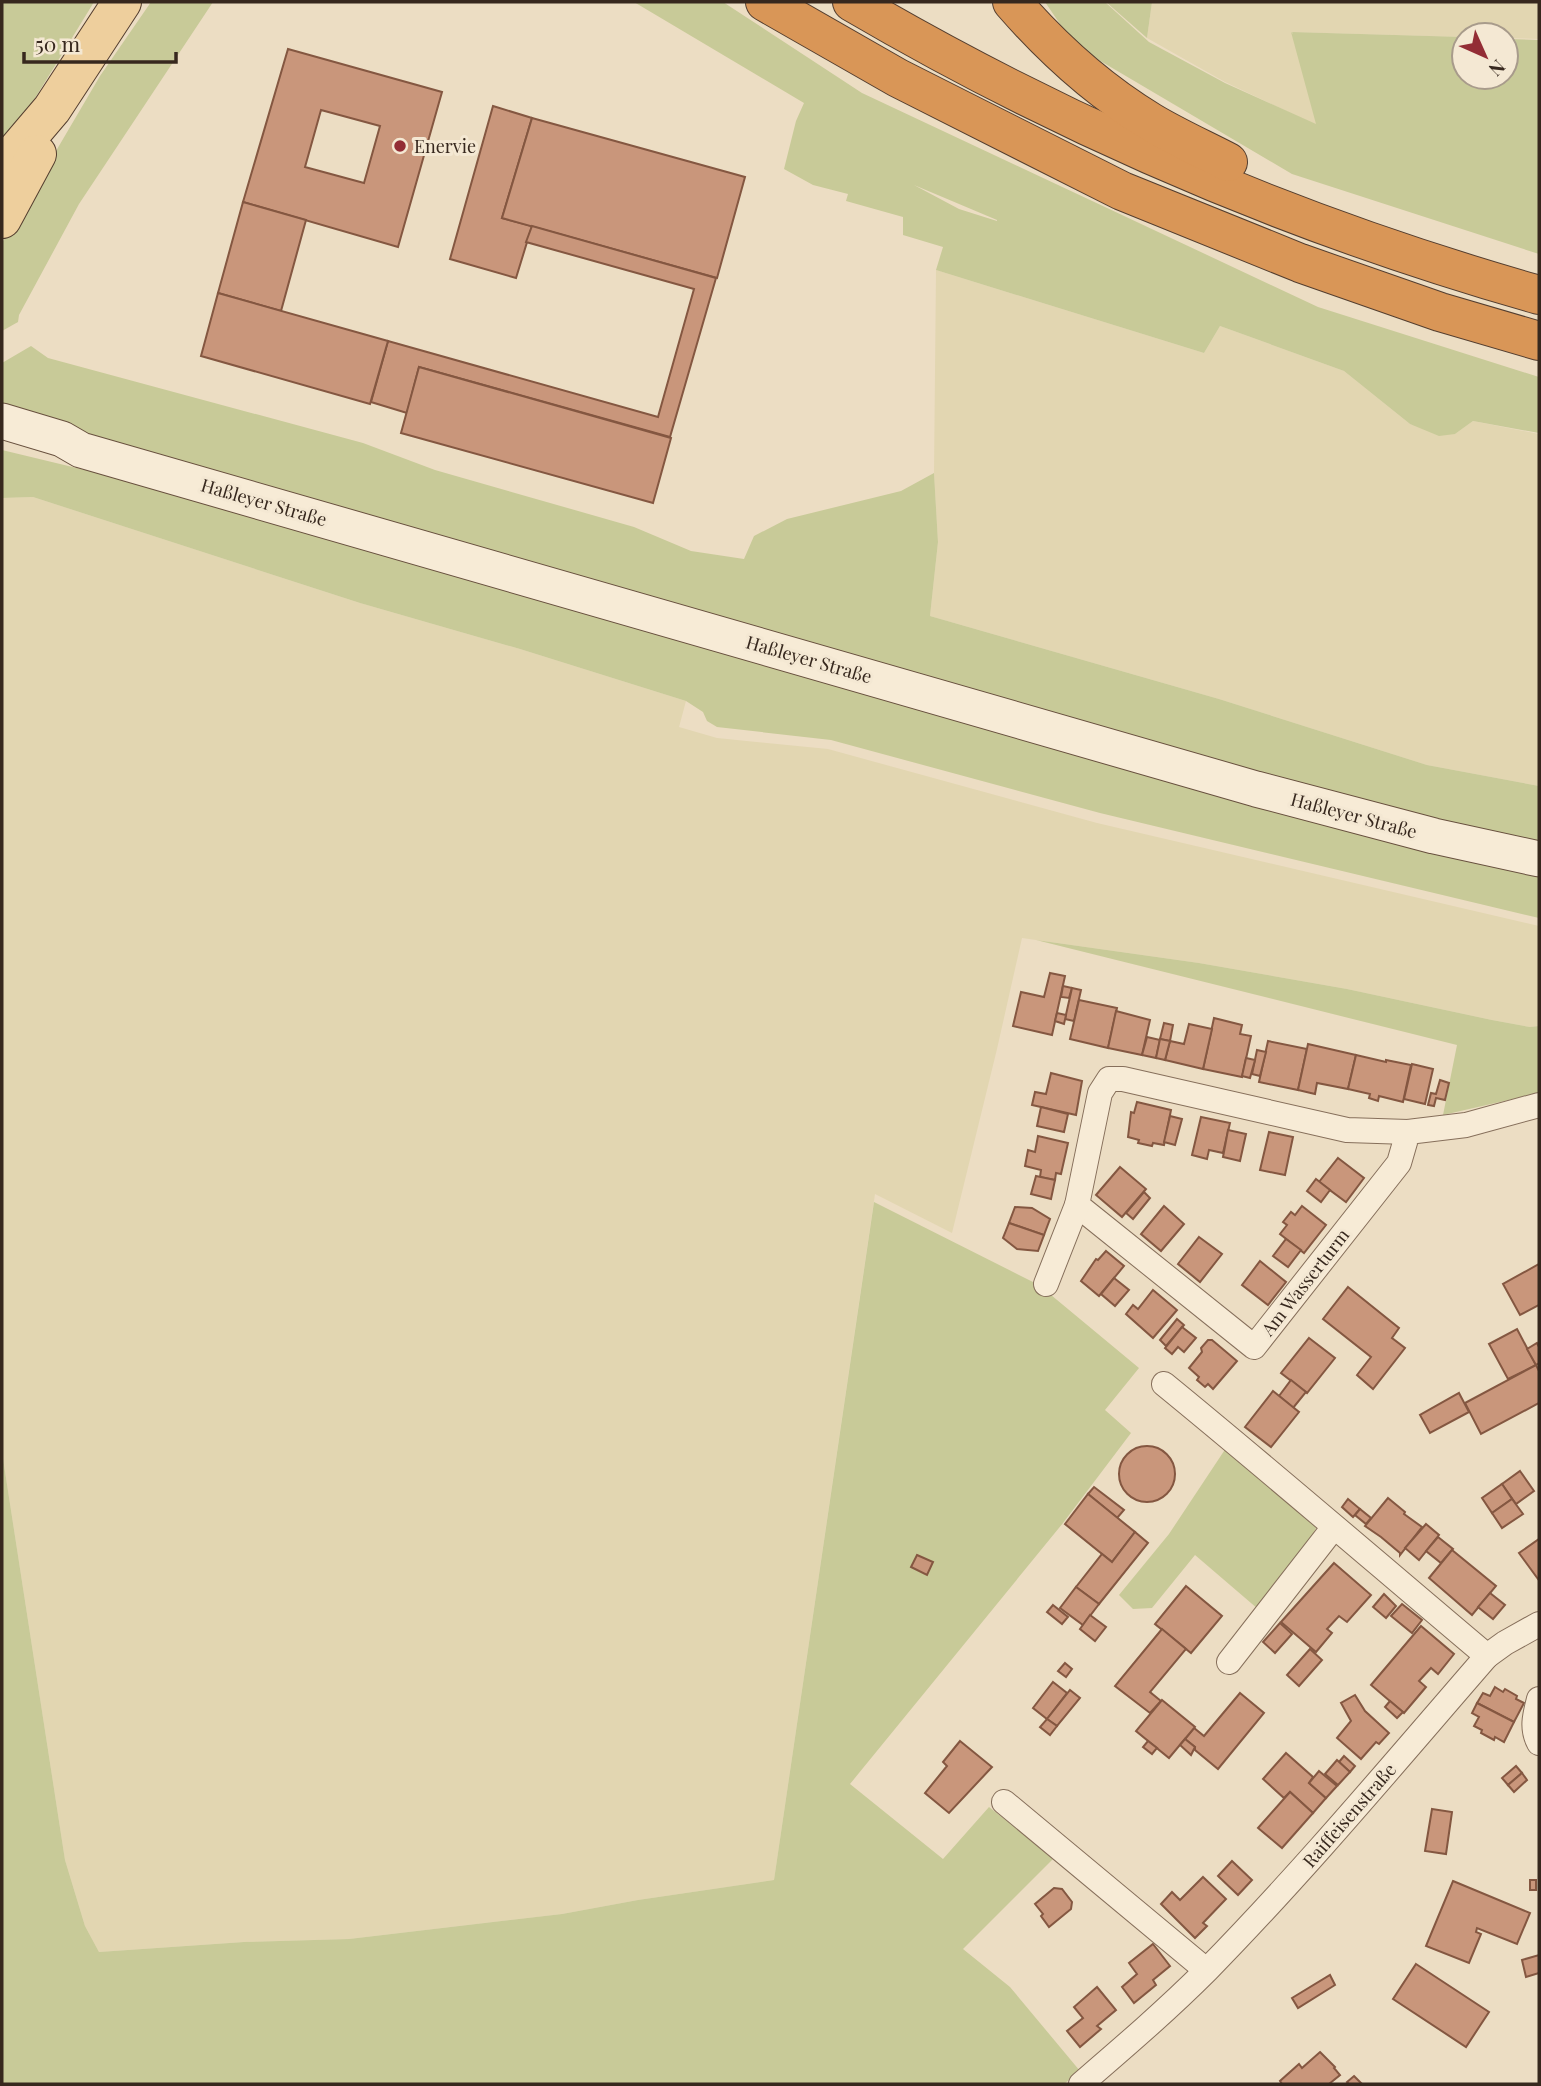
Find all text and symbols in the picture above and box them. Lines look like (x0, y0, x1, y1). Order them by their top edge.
scale bar (24, 21, 177, 65)
north arrow (1450, 21, 1520, 91)
text: 50 m (35, 29, 81, 57)
text: N (1483, 55, 1512, 83)
place label: Enervie (414, 134, 476, 158)
marker: Enervie (392, 138, 408, 154)
street label: Haßleyer Straße (198, 473, 330, 531)
street label: Haßleyer Straße (743, 630, 875, 688)
street label: Haßleyer Straße (1288, 787, 1420, 843)
street label: Am Wasserturm (1255, 1224, 1354, 1341)
street label: Raiffeisenstraße (1297, 1758, 1401, 1872)

